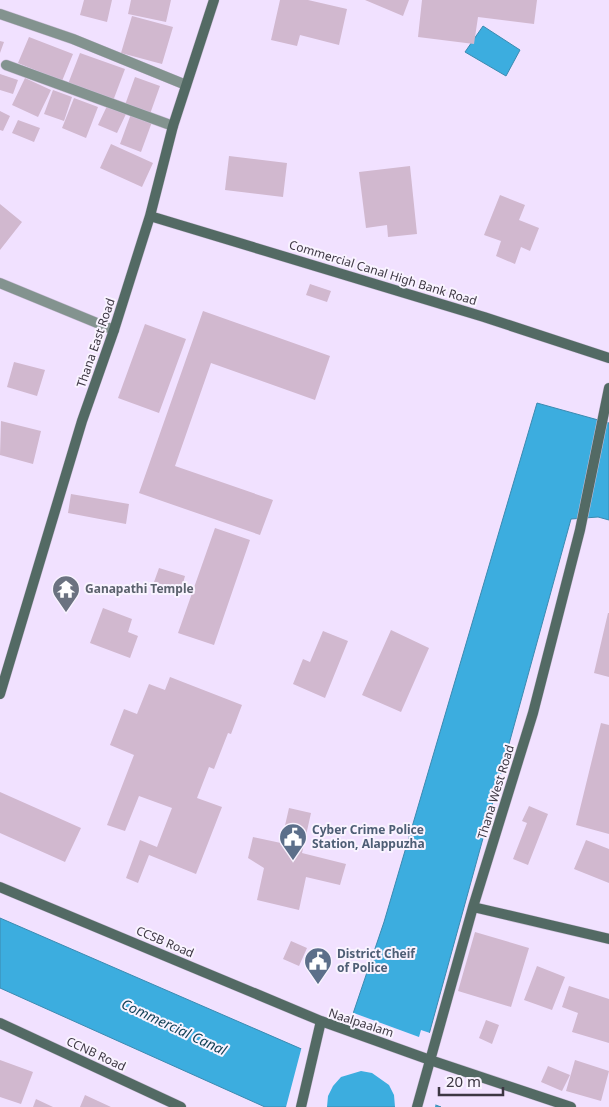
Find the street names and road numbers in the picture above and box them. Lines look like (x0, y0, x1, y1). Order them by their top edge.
street label: Commercial Canal High Bank Road (287, 236, 479, 309)
street label: Thana East Road (72, 296, 119, 390)
street label: Thana West Road (473, 743, 518, 841)
street label: CCSB Road (134, 922, 197, 961)
street label: Naalpaalam (326, 1004, 396, 1041)
street label: CCNB Road (64, 1032, 129, 1075)

